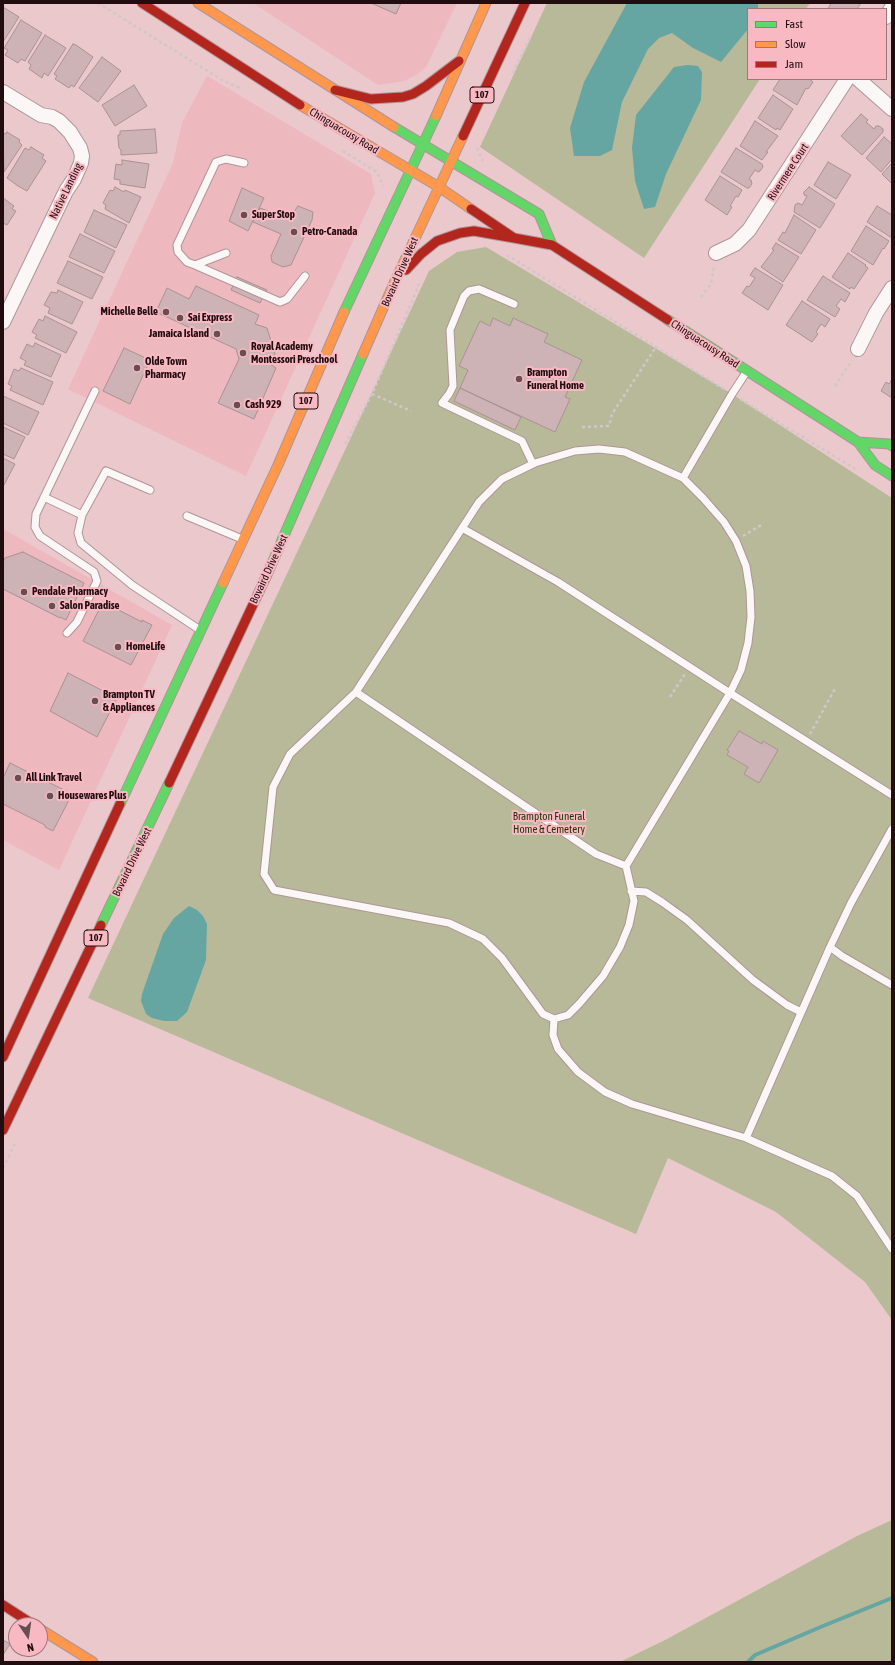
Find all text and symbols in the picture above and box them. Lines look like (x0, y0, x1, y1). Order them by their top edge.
legend (747, 8, 887, 80)
text: Fast (785, 17, 803, 31)
text: Slow (785, 37, 806, 51)
text: Jam (785, 57, 803, 71)
road number: 107 (470, 87, 494, 103)
street label: Chinguacousy Road (307, 105, 381, 157)
street label: Rivermere Court (765, 141, 811, 203)
street label: Native Landing (47, 161, 85, 221)
place label: Super Stop (252, 208, 295, 222)
marker: Super Stop (239, 210, 249, 220)
place label: Petro-Canada (302, 225, 357, 239)
marker: Petro-Canada (289, 227, 299, 237)
street label: Bovaird Drive West (379, 235, 421, 309)
place label: Michelle Belle (101, 305, 158, 319)
marker: Michelle Belle (161, 307, 171, 317)
place label: Sai Express (188, 311, 232, 325)
marker: Sai Express (175, 313, 185, 323)
street label: Chinguacousy Road (668, 317, 742, 371)
place label: Jamaica Island (149, 327, 209, 341)
marker: Jamaica Island (212, 329, 222, 339)
place label: Royal Academy Montessori Preschool (251, 340, 337, 366)
marker: Royal Academy Montessori Preschool (238, 348, 248, 358)
place label: Olde Town Pharmacy (145, 355, 187, 381)
marker: Olde Town Pharmacy (132, 363, 142, 373)
place label: Brampton Funeral Home (527, 366, 584, 392)
marker: Brampton Funeral Home (514, 374, 524, 384)
road number: 107 (294, 393, 318, 409)
place label: Cash 929 (245, 398, 281, 412)
marker: Cash 929 (232, 400, 242, 410)
street label: Bovaird Drive West (247, 532, 291, 606)
place label: Pendale Pharmacy (32, 585, 108, 599)
marker: Pendale Pharmacy (19, 587, 29, 597)
place label: Salon Paradise (60, 599, 120, 613)
marker: Salon Paradise (47, 601, 57, 611)
place label: HomeLife (126, 640, 165, 654)
marker: HomeLife (113, 642, 123, 652)
place label: Brampton TV & Appliances (103, 688, 155, 714)
marker: Brampton TV & Appliances (90, 696, 100, 706)
place label: All Link Travel (26, 771, 82, 785)
marker: All Link Travel (13, 773, 23, 783)
place label: Housewares Plus (58, 789, 126, 803)
marker: Housewares Plus (45, 791, 55, 801)
park label: Brampton Funeral Home & Cemetery (513, 810, 585, 836)
street label: Bovaird Drive West (110, 825, 154, 899)
road number: 107 (84, 930, 108, 946)
north arrow (8, 1617, 48, 1657)
text: N (26, 1641, 35, 1654)

